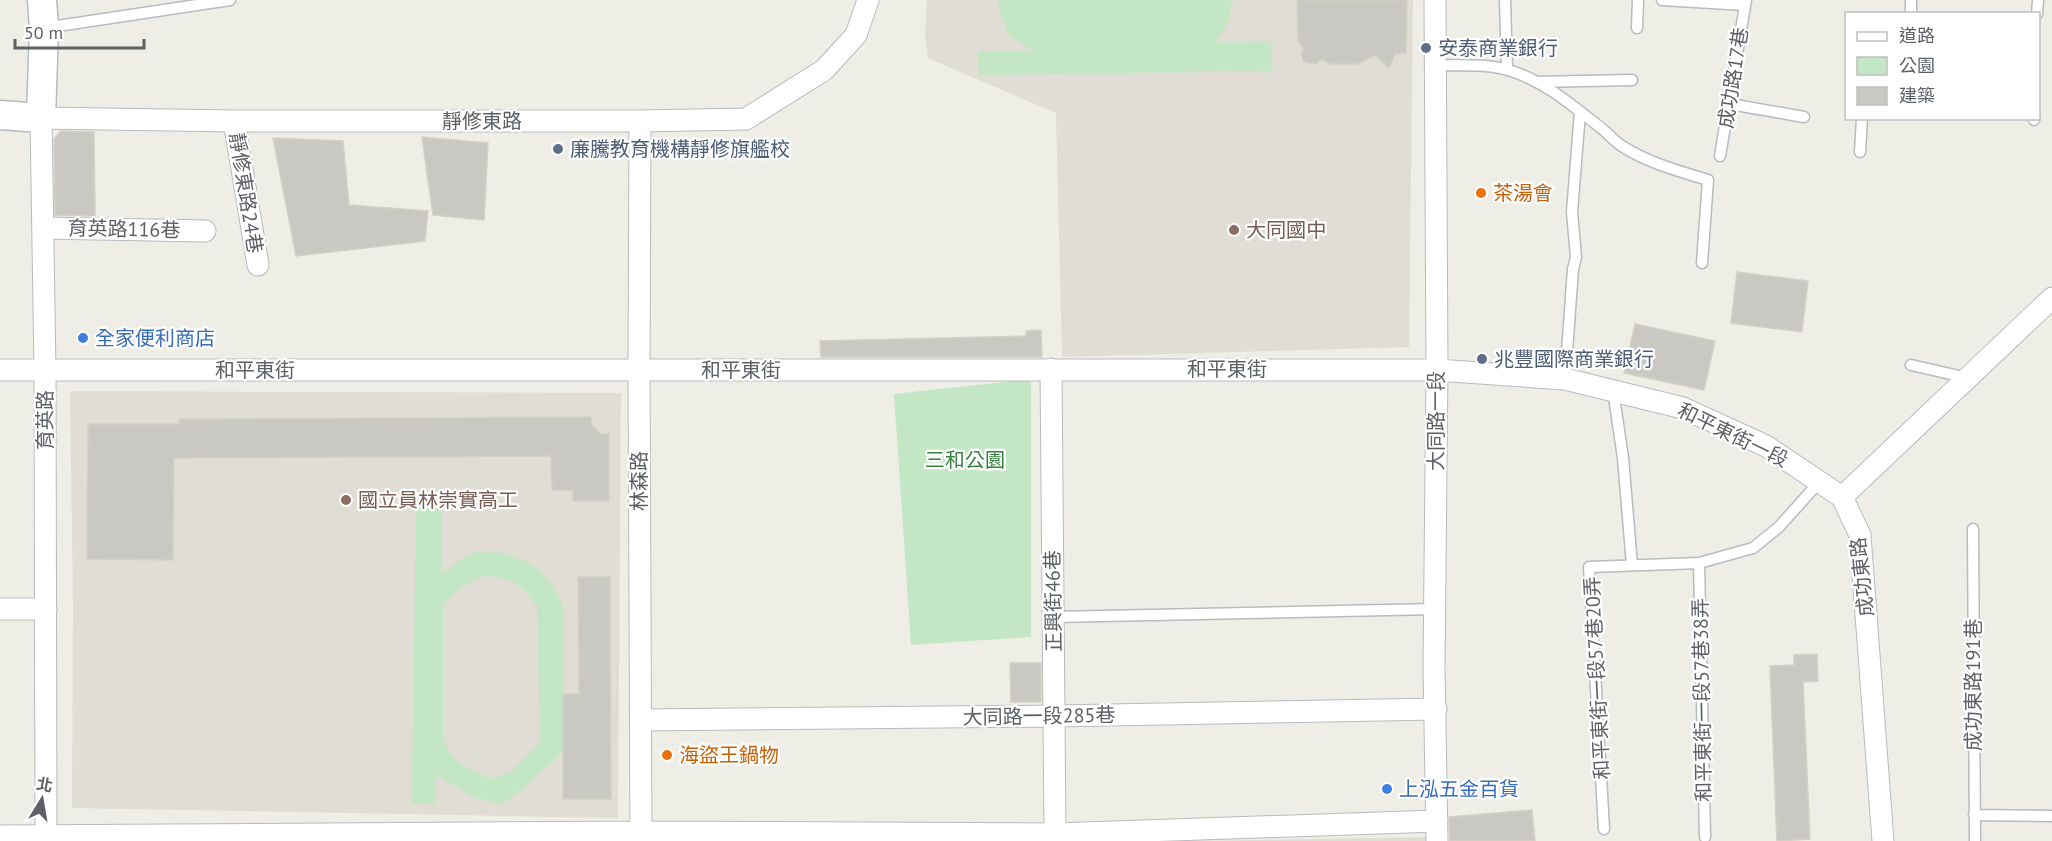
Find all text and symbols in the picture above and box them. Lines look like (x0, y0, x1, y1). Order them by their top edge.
scale bar (15, 12, 144, 50)
legend (1845, 12, 2040, 120)
text: 50 m (24, 21, 63, 44)
text: 道路 (1899, 24, 1935, 47)
street label: 成功路17巷 (1712, 26, 1754, 130)
place label: 安泰商業銀行 (1438, 35, 1558, 61)
marker: 安泰商業銀行 (1419, 41, 1433, 55)
text: 公園 (1899, 54, 1935, 77)
text: 建築 (1899, 84, 1935, 107)
street label: 靜修東路 (442, 108, 522, 134)
street label: 靜修東路24巷 (224, 131, 268, 255)
place label: 廉騰教育機構靜修旗艦校 (570, 136, 790, 162)
marker: 廉騰教育機構靜修旗艦校 (551, 142, 565, 156)
place label: 茶湯會 (1493, 180, 1553, 206)
marker: 茶湯會 (1474, 186, 1488, 200)
street label: 育英路116巷 (67, 215, 181, 243)
place label: 大同國中 (1246, 217, 1326, 243)
marker: 大同國中 (1227, 223, 1241, 237)
place label: 全家便利商店 (95, 325, 215, 351)
marker: 全家便利商店 (76, 331, 90, 345)
place label: 兆豐國際商業銀行 (1494, 346, 1654, 372)
marker: 兆豐國際商業銀行 (1475, 352, 1489, 366)
street label: 和平東街 (1187, 356, 1267, 382)
street label: 和平東街 (215, 357, 295, 383)
street label: 和平東街 (701, 357, 781, 383)
street label: 大同路一段 (1423, 371, 1449, 471)
street label: 育英路 (32, 390, 58, 450)
street label: 和平東街一段 (1673, 397, 1793, 473)
park label: 三和公園 (925, 447, 1005, 473)
street label: 林森路 (626, 451, 652, 511)
place label: 國立員林崇實高工 (358, 487, 518, 513)
marker: 國立員林崇實高工 (339, 493, 353, 507)
street label: 成功東路 (1845, 536, 1879, 618)
street label: 正興街46巷 (1039, 550, 1067, 652)
street label: 和平東街一段57巷20弄 (1579, 576, 1615, 780)
street label: 和平東街一段57巷38弄 (1687, 598, 1717, 802)
street label: 成功東路191巷 (1960, 619, 1986, 751)
street label: 大同路一段285巷 (962, 702, 1116, 730)
place label: 海盜王鍋物 (679, 742, 779, 768)
marker: 海盜王鍋物 (660, 748, 674, 762)
north arrow (12, 769, 72, 829)
text: 北 (35, 773, 55, 796)
place label: 上泓五金百貨 (1399, 776, 1519, 802)
marker: 上泓五金百貨 (1380, 782, 1394, 796)

